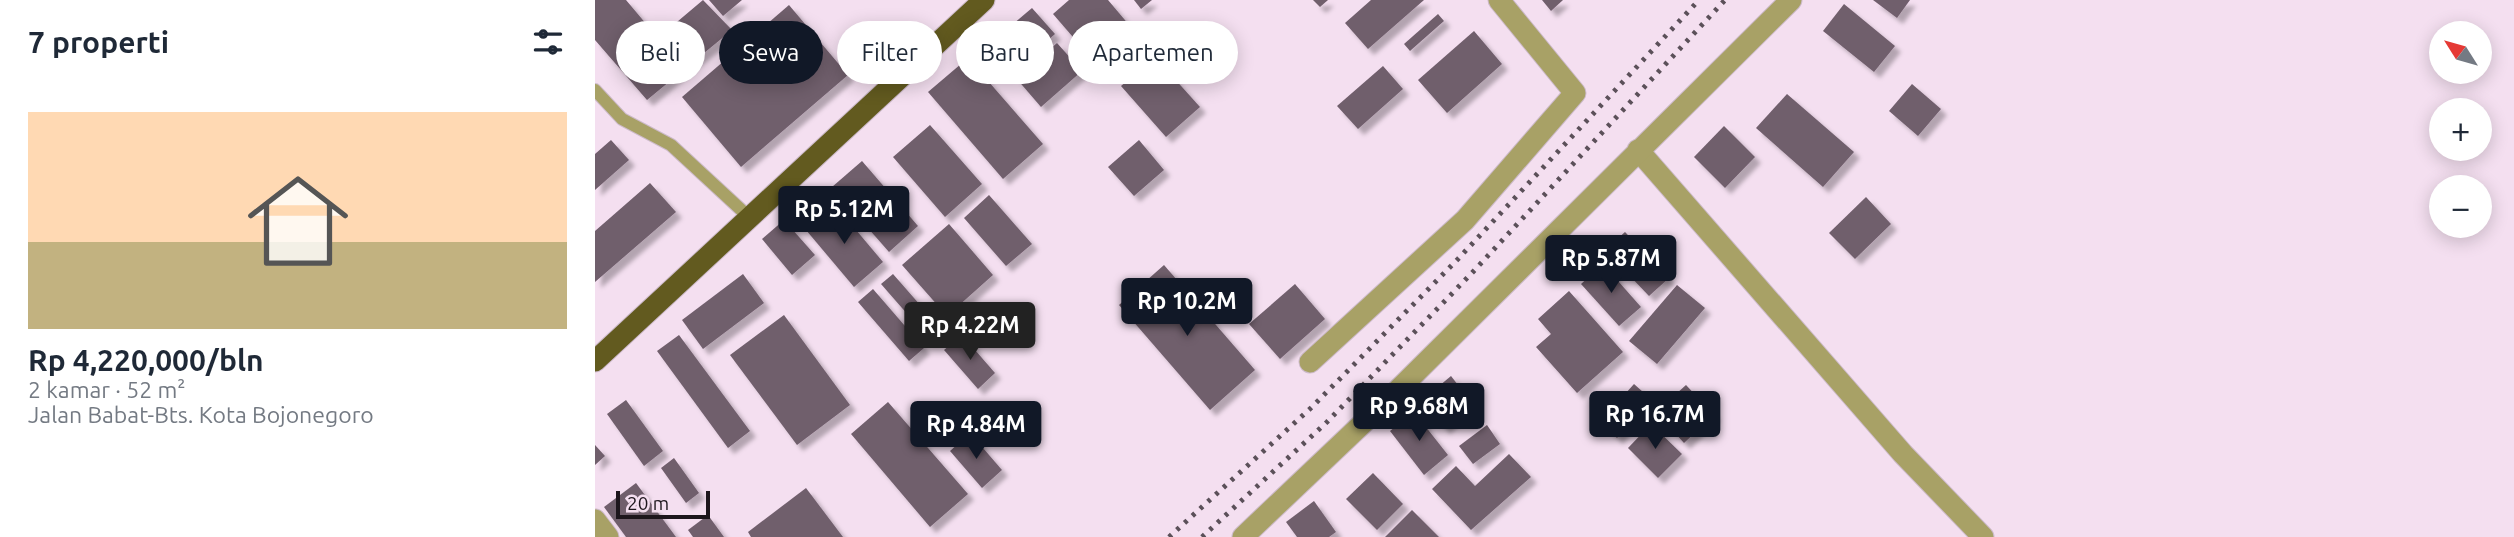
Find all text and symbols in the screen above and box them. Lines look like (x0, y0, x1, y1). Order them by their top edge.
chip: Beli (616, 21, 705, 84)
chip: Sewa (719, 21, 823, 84)
chip: Filter (837, 21, 942, 84)
chip: Baru (956, 21, 1054, 84)
chip: Apartemen (1068, 21, 1238, 84)
north arrow (2429, 21, 2492, 84)
map controls (2429, 21, 2492, 238)
icon: filters (529, 23, 567, 61)
text: 7 properti (28, 25, 169, 59)
button: + (2429, 98, 2492, 161)
icon: home (235, 158, 361, 284)
button: − (2429, 175, 2492, 238)
pin: Rp 5.12M (772, 187, 916, 246)
text: Rp 5.12M (794, 196, 894, 221)
pin: Rp 5.87M (1539, 236, 1683, 295)
text: Rp 5.87M (1561, 245, 1661, 270)
pin: Rp 10.2M (1115, 278, 1259, 338)
text: Rp 10.2M (1137, 288, 1237, 313)
pin: Rp 4.22M (898, 302, 1042, 362)
text: Rp 4.22M (920, 312, 1020, 337)
text: Rp 4,220,000/bln (28, 343, 264, 377)
text: 2 kamar · 52 m² (28, 377, 186, 402)
pin: Rp 9.68M (1347, 384, 1491, 443)
pin: Rp 16.7M (1583, 392, 1727, 451)
text: Rp 9.68M (1369, 393, 1469, 418)
text: Rp 16.7M (1605, 401, 1705, 426)
text: Jalan Babat-Bts. Kota Bojonegoro (28, 402, 374, 427)
pin: Rp 4.84M (904, 402, 1048, 461)
text: Rp 4.84M (926, 411, 1026, 436)
scale bar (616, 488, 711, 520)
text: 20 m (627, 492, 669, 514)

